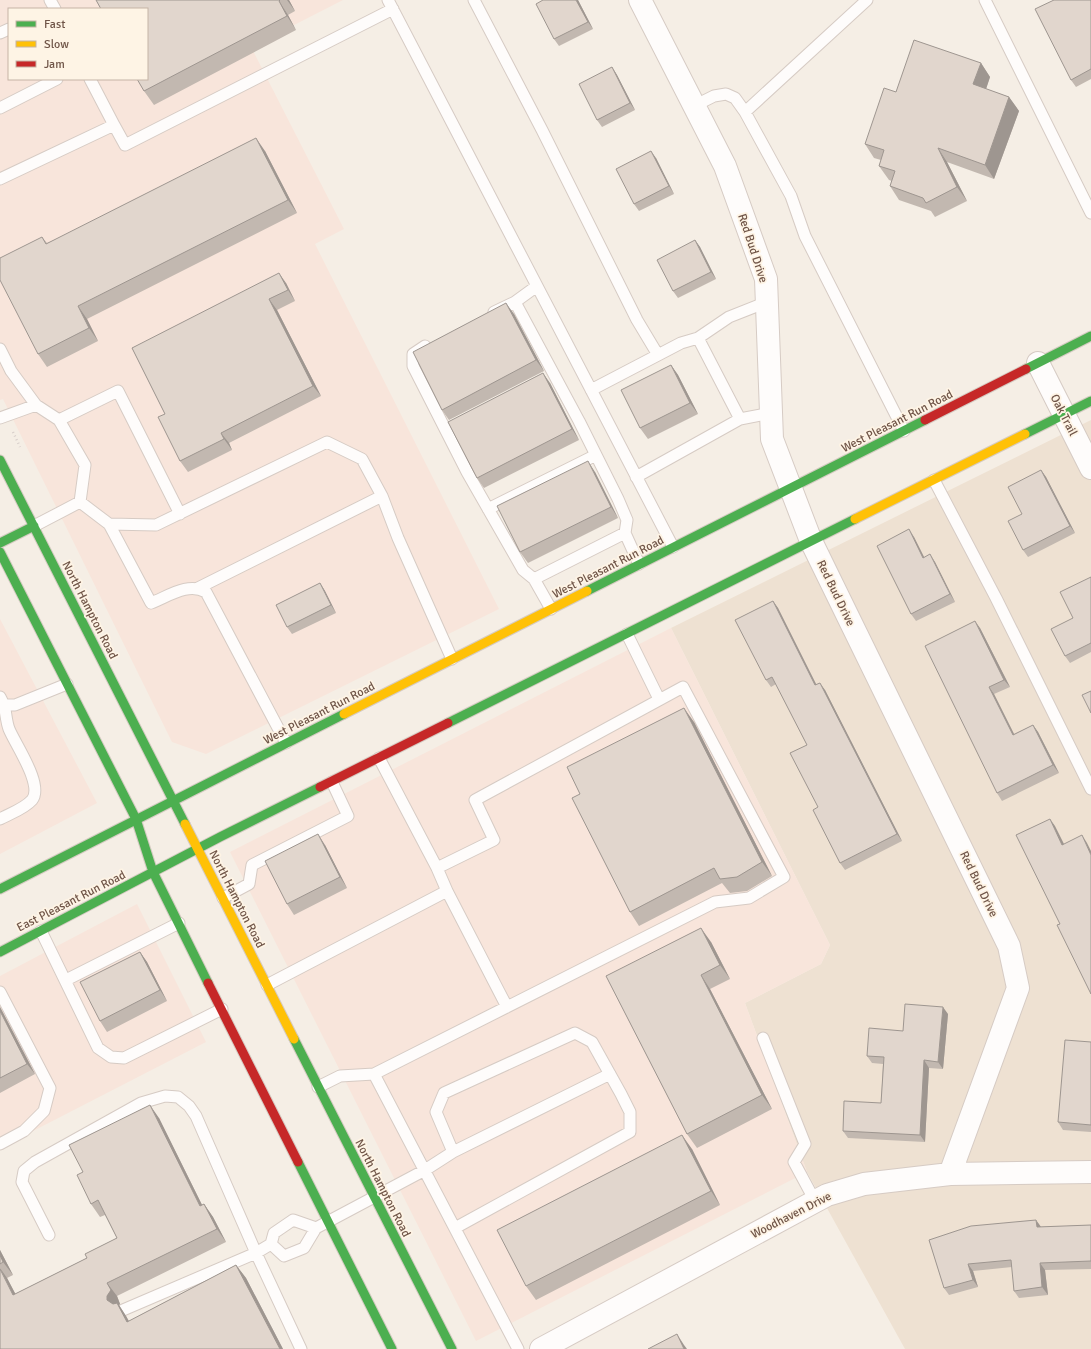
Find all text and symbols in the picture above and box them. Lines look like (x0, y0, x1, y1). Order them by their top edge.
legend (8, 8, 148, 80)
text: Fast (44, 17, 65, 32)
text: Slow (44, 37, 69, 52)
text: Jam (44, 57, 65, 72)
street label: Red Bud Drive (734, 212, 771, 285)
street label: West Pleasant Run Road (839, 387, 956, 456)
street label: Oak Trail (1047, 392, 1081, 439)
street label: West Pleasant Run Road (550, 533, 667, 602)
street label: Red Bud Drive (813, 558, 858, 629)
street label: North Hampton Road (58, 559, 121, 662)
street label: West Pleasant Run Road (261, 679, 378, 748)
street label: North Hampton Road (205, 848, 268, 951)
street label: Red Bud Drive (956, 849, 1001, 920)
street label: East Pleasant Run Road (14, 867, 128, 935)
street label: North Hampton Road (351, 1137, 414, 1240)
street label: Woodhaven Drive (748, 1189, 834, 1242)

